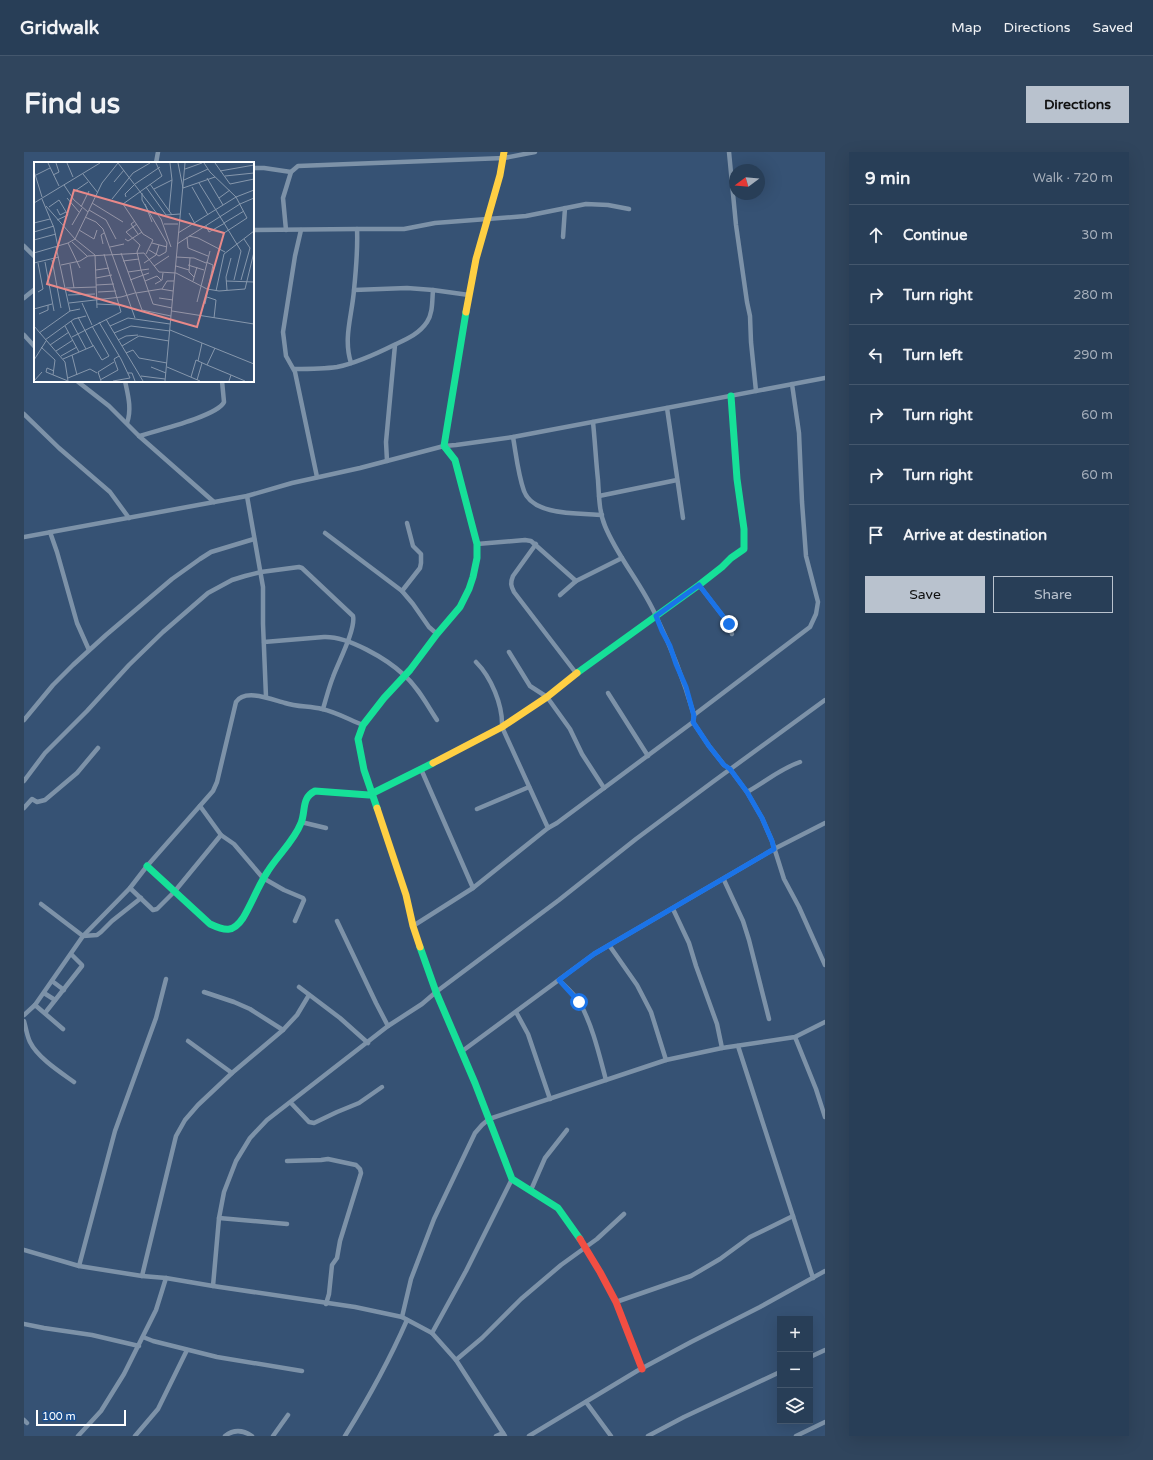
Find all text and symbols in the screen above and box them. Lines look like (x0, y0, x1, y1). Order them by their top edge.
text: Gridwalk (20, 17, 99, 39)
text: Map (951, 19, 982, 36)
text: Directions (1004, 19, 1071, 36)
text: Saved (1093, 19, 1133, 36)
button: Directions (1026, 86, 1129, 123)
text: Find us (24, 87, 120, 121)
inset map (34, 162, 254, 382)
north arrow (729, 164, 765, 200)
text: 9 min (865, 168, 910, 189)
text: Walk · 720 m (1033, 170, 1113, 186)
icon: ahead (865, 224, 887, 246)
text: Continue (903, 226, 967, 244)
text: 30 m (1081, 227, 1113, 243)
icon: right (865, 284, 887, 306)
text: Turn right (903, 286, 973, 304)
text: 280 m (1073, 287, 1113, 303)
icon: left (865, 344, 887, 366)
text: Turn left (903, 346, 963, 364)
text: 290 m (1073, 347, 1113, 363)
icon: right (865, 404, 887, 426)
text: Turn right (903, 406, 973, 424)
text: 60 m (1081, 407, 1113, 423)
icon: right (865, 464, 887, 486)
text: Turn right (903, 466, 973, 484)
text: 60 m (1081, 467, 1113, 483)
icon: arrive (865, 524, 887, 546)
text: Arrive at destination (903, 526, 1047, 544)
button: Save (865, 576, 985, 613)
button: Share (993, 576, 1113, 613)
route end (720, 615, 738, 633)
route start (570, 993, 588, 1011)
map controls (777, 1316, 813, 1424)
button: + (777, 1316, 813, 1352)
button: − (777, 1352, 813, 1388)
button: layers (777, 1388, 813, 1424)
scale bar (36, 1408, 126, 1427)
text: 100 m (42, 1410, 76, 1423)

